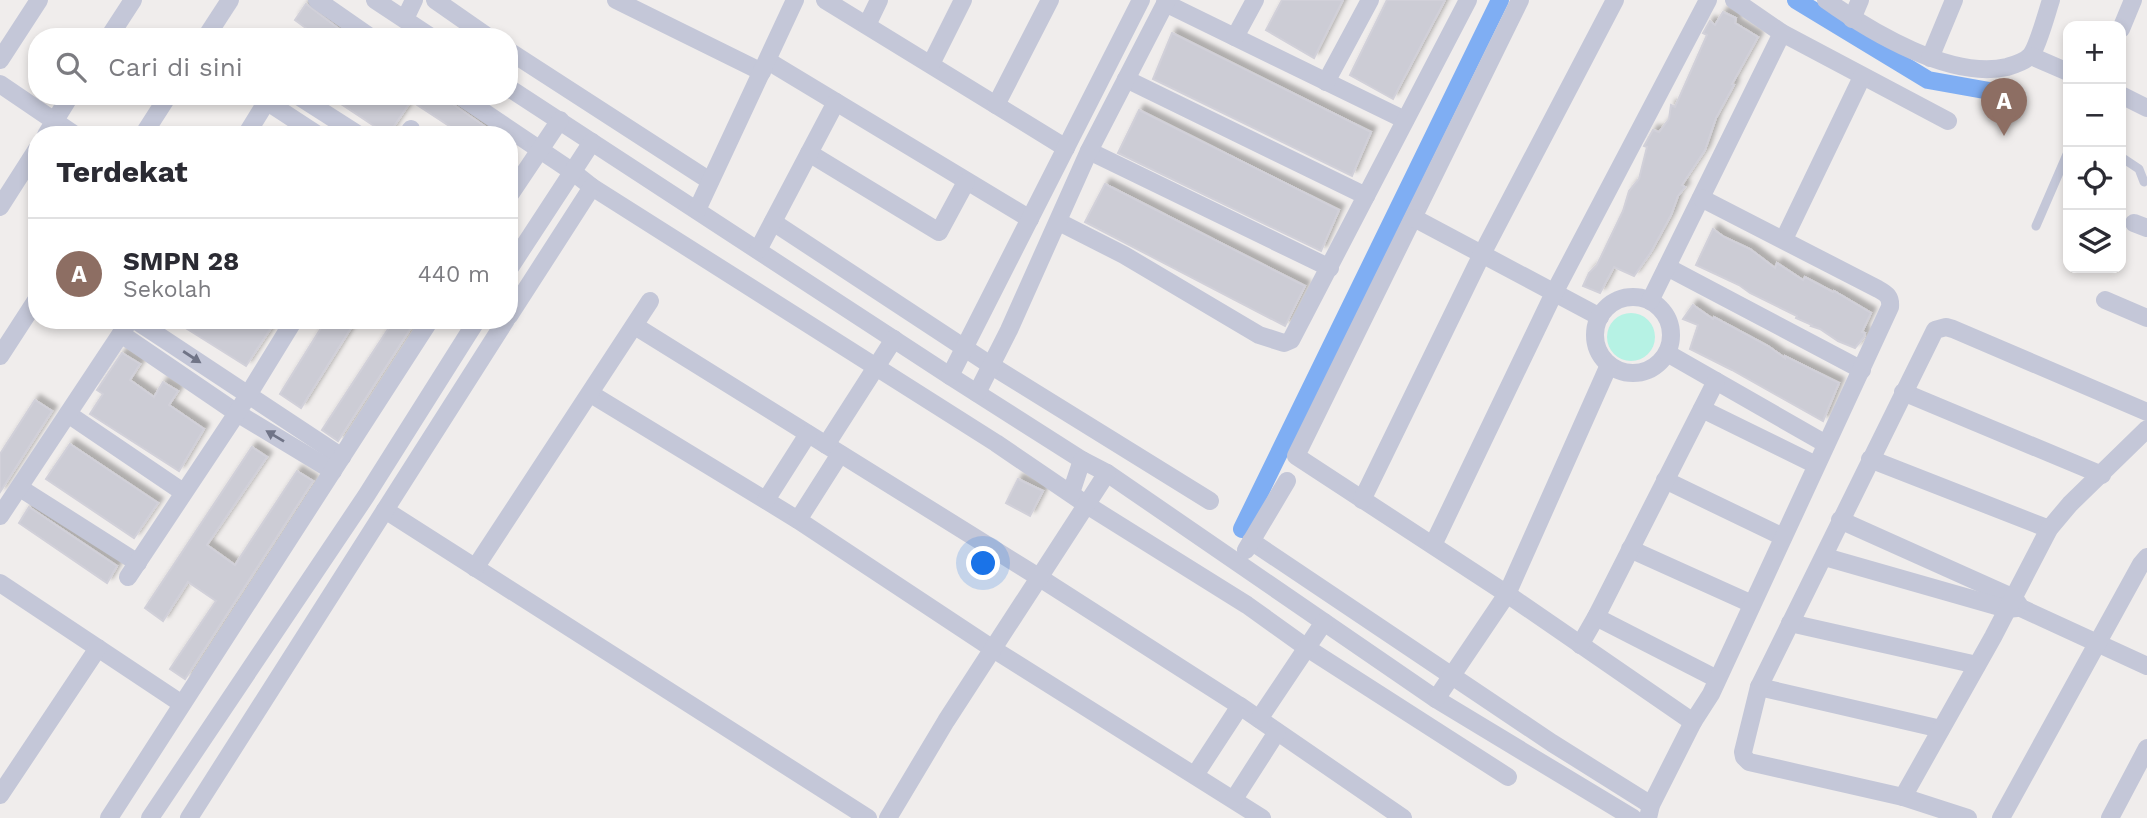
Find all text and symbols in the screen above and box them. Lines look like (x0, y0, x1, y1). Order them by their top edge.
map controls (2063, 21, 2126, 273)
button: + (2063, 21, 2126, 84)
search box (28, 28, 518, 105)
icon: search (52, 48, 90, 86)
text: Cari di sini (108, 52, 243, 82)
pin: A (1981, 78, 2027, 136)
button: − (2063, 84, 2126, 147)
button: locate (2063, 147, 2126, 210)
text: Terdekat (56, 154, 188, 189)
button: layers (2063, 210, 2126, 273)
text: SMPN 28 (123, 246, 239, 276)
text: A (71, 261, 87, 288)
text: 440 m (418, 261, 490, 288)
text: Sekolah (123, 276, 212, 303)
one-way arrow (183, 351, 202, 364)
one-way arrow (265, 429, 284, 442)
your location (966, 546, 1000, 580)

